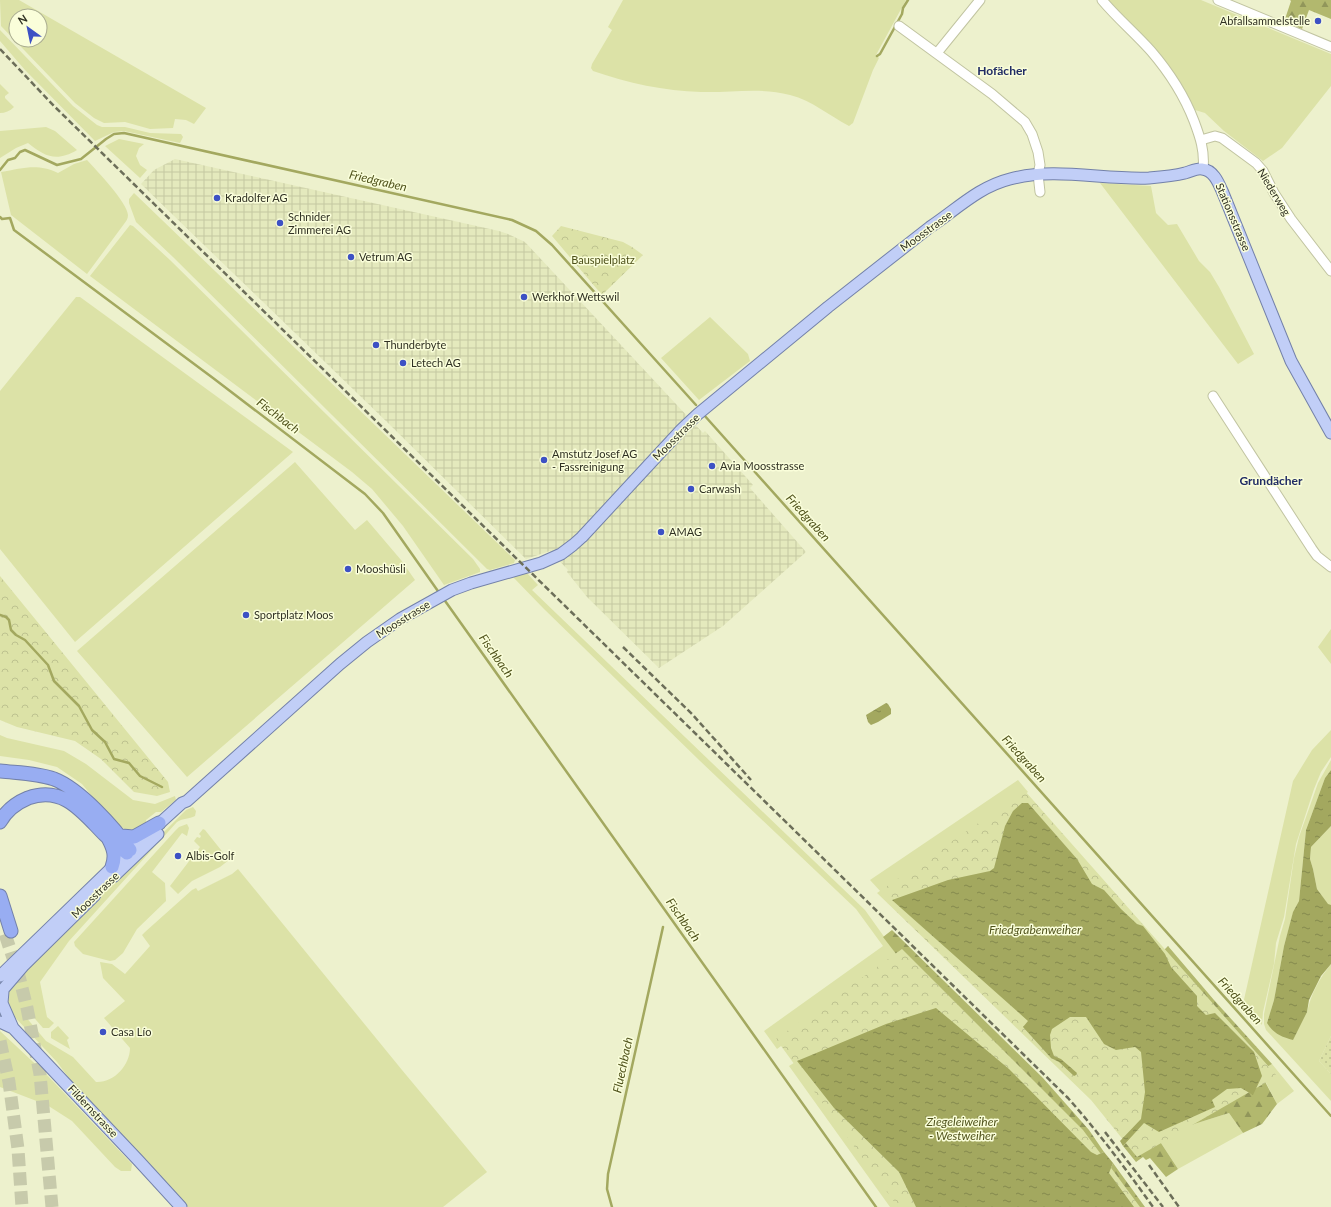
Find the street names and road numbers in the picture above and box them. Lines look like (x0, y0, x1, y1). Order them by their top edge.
street label: Niederweg (1255, 166, 1294, 218)
street label: Stationsstrasse (1213, 181, 1254, 253)
street label: Moosstrasse (897, 207, 954, 254)
street label: Moosstrasse (650, 410, 702, 463)
street label: Moosstrasse (374, 597, 432, 640)
street label: Moosstrasse (68, 869, 121, 920)
street label: Fildernstrasse (66, 1082, 121, 1140)

